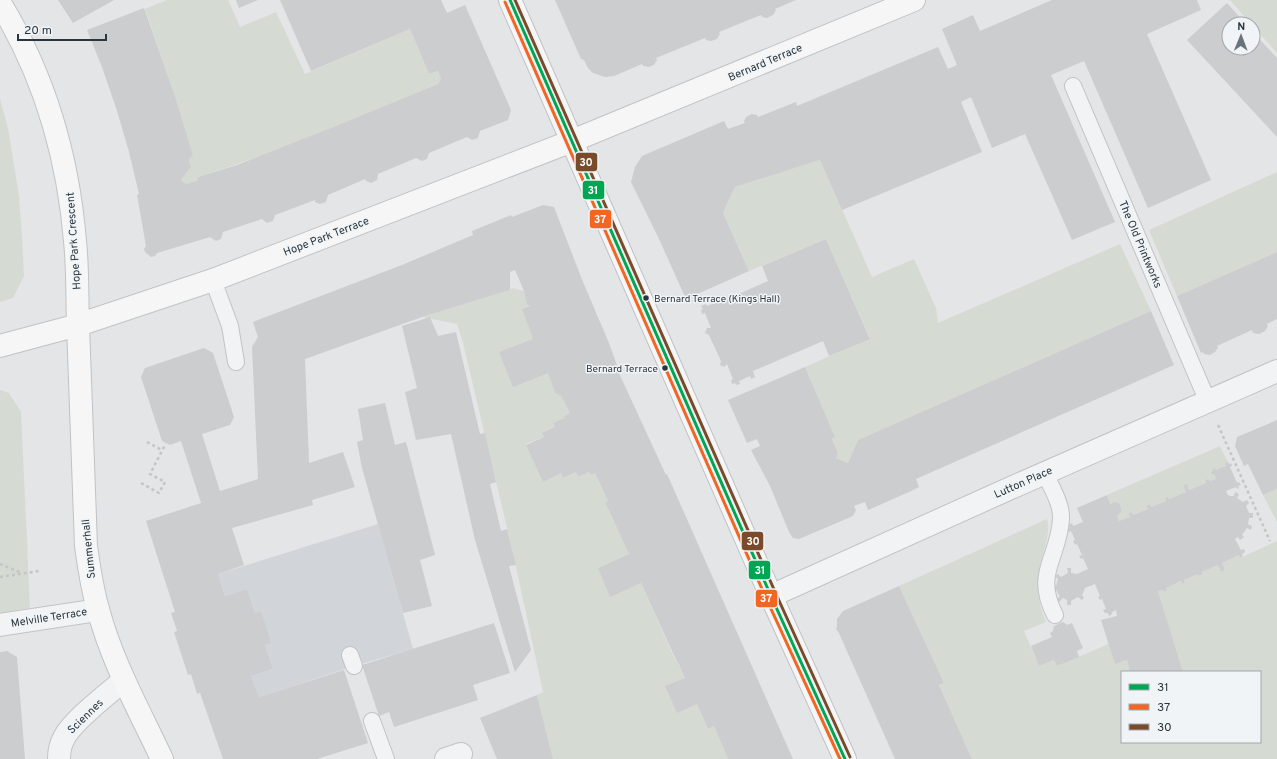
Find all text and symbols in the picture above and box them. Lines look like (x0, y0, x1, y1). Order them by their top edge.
scale bar (18, 16, 106, 42)
north arrow (1221, 16, 1261, 56)
text: N (1237, 20, 1245, 34)
text: 20 m (24, 23, 52, 39)
street label: Bernard Terrace (726, 41, 805, 85)
line badge: 30 (575, 152, 598, 172)
text: 30 (579, 156, 593, 170)
line badge: 31 (582, 180, 605, 200)
text: 31 (588, 184, 598, 198)
street label: Hope Park Crescent (64, 192, 84, 290)
street label: The Old Printworks (1115, 199, 1165, 290)
line badge: 37 (589, 209, 612, 229)
text: 37 (594, 213, 606, 227)
street label: Hope Park Terrace (281, 214, 371, 260)
marker: Bernard Terrace (Kings Hall) (641, 293, 651, 303)
place label: Bernard Terrace (Kings Hall) (654, 293, 780, 306)
place label: Bernard Terrace (586, 363, 658, 376)
marker: Bernard Terrace (660, 363, 670, 373)
street label: Lutton Place (992, 464, 1055, 502)
street label: Summerhall (79, 518, 99, 579)
line badge: 30 (741, 531, 764, 551)
text: 30 (746, 535, 760, 549)
line badge: 31 (748, 560, 771, 580)
text: 31 (755, 564, 765, 578)
line badge: 37 (755, 589, 778, 608)
text: 37 (760, 592, 772, 606)
street label: Melville Terrace (10, 605, 88, 631)
legend (1121, 671, 1261, 743)
text: 31 (1157, 680, 1169, 696)
street label: Sciennes (65, 696, 107, 737)
text: 37 (1157, 700, 1170, 716)
text: 30 (1157, 720, 1172, 736)

